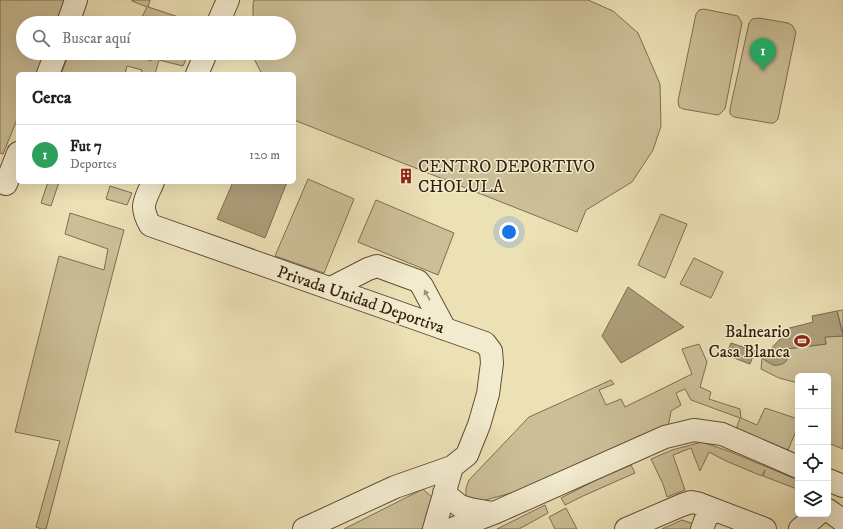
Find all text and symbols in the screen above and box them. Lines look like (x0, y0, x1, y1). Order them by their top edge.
search box (16, 16, 296, 60)
icon: search (30, 27, 52, 49)
text: Buscar aquí (62, 29, 130, 48)
pin: 1 (750, 38, 776, 71)
text: Cerca (32, 87, 71, 109)
text: Fut 7 (70, 137, 102, 156)
text: 1 (43, 147, 47, 163)
text: 120 m (249, 147, 280, 163)
text: Deportes (70, 156, 117, 172)
place label: CENTRO DEPORTIVO CHOLULA (418, 156, 595, 198)
building icon: CENTRO DEPORTIVO CHOLULA (397, 167, 415, 185)
your location (499, 222, 519, 242)
street label: Privada Unidad Deportiva (274, 261, 448, 339)
one-way arrow (423, 289, 430, 300)
place label: Balneario Casa Blanca (709, 321, 791, 363)
sports icon: Balneario Casa Blanca (793, 332, 811, 350)
map controls (795, 373, 831, 517)
button: + (795, 373, 831, 409)
button: − (795, 409, 831, 445)
button: locate (795, 445, 831, 481)
button: layers (795, 481, 831, 517)

